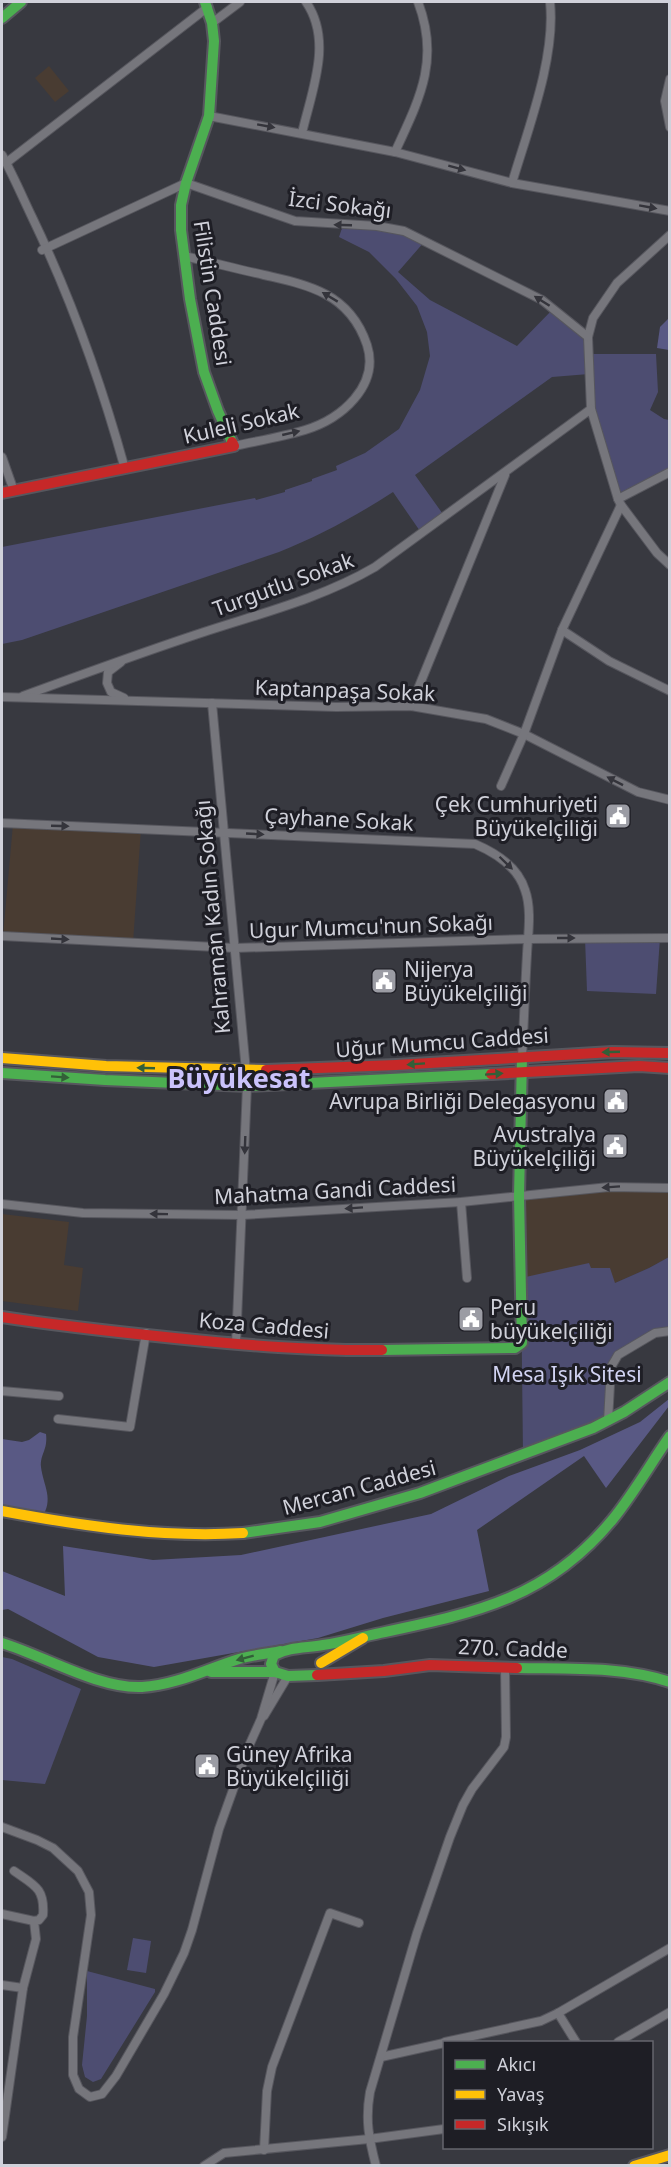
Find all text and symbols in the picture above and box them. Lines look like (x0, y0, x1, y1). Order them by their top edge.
one-way arrow (257, 122, 276, 131)
one-way arrow (448, 164, 466, 173)
street label: İzci Sokağı (287, 184, 393, 224)
one-way arrow (638, 203, 657, 212)
street label: Filistin Caddesi (188, 218, 238, 368)
one-way arrow (334, 220, 353, 229)
one-way arrow (322, 292, 338, 303)
one-way arrow (534, 296, 550, 307)
street label: Kuleli Sokak (180, 396, 302, 450)
one-way arrow (281, 428, 300, 437)
street label: Turgutlu Sokak (209, 545, 358, 622)
street label: Kaptanpaşa Sokak (254, 673, 436, 707)
one-way arrow (606, 776, 623, 785)
place label: Çek Cumhuriyeti Büyükelçiliği (435, 790, 598, 842)
street label: Kahraman Kadın Sokağı (188, 799, 236, 1035)
street label: Çayhane Sokak (264, 801, 415, 837)
public building icon: Çek Cumhuriyeti Büyükelçiliği (603, 801, 633, 831)
one-way arrow (50, 821, 69, 830)
one-way arrow (245, 830, 264, 839)
one-way arrow (499, 856, 513, 870)
street label: Ugur Mumcu'nun Sokağı (249, 908, 493, 944)
one-way arrow (557, 933, 576, 943)
one-way arrow (50, 934, 69, 944)
place label: Nijerya Büyükelçiliği (404, 955, 527, 1007)
public building icon: Nijerya Büyükelçiliği (369, 966, 399, 996)
street label: Uğur Mumcu Caddesi (334, 1021, 550, 1063)
one-way arrow (602, 1047, 621, 1057)
district label: Büyükesat (168, 1059, 310, 1096)
one-way arrow (407, 1059, 426, 1069)
one-way arrow (136, 1063, 155, 1072)
one-way arrow (485, 1070, 504, 1079)
one-way arrow (50, 1073, 69, 1082)
public building icon: Avrupa Birliği Delegasyonu (601, 1086, 631, 1116)
place label: Avrupa Birliği Delegasyonu (329, 1087, 596, 1115)
place label: Avustralya Büyükelçiliği (473, 1120, 596, 1172)
public building icon: Avustralya Büyükelçiliği (600, 1131, 630, 1161)
one-way arrow (240, 1135, 249, 1154)
street label: Mahatma Gandi Caddesi (213, 1170, 457, 1210)
one-way arrow (602, 1182, 621, 1192)
one-way arrow (344, 1204, 363, 1213)
one-way arrow (150, 1209, 169, 1219)
place label: Peru büyükelçiliği (490, 1293, 613, 1345)
public building icon: Peru büyükelçiliği (456, 1304, 486, 1334)
street label: Koza Caddesi (198, 1305, 330, 1345)
park label: Mesa Işık Sitesi (492, 1360, 642, 1388)
street label: Mercan Caddesi (279, 1453, 439, 1521)
street label: 270. Cadde (458, 1632, 568, 1664)
one-way arrow (236, 1654, 254, 1663)
place label: Güney Afrika Büyükelçiliği (226, 1740, 353, 1792)
public building icon: Güney Afrika Büyükelçiliği (192, 1751, 222, 1781)
legend (443, 2041, 653, 2149)
text: Akıcı (497, 2052, 536, 2076)
text: Yavaş (497, 2082, 544, 2106)
text: Sıkışık (497, 2112, 549, 2136)

